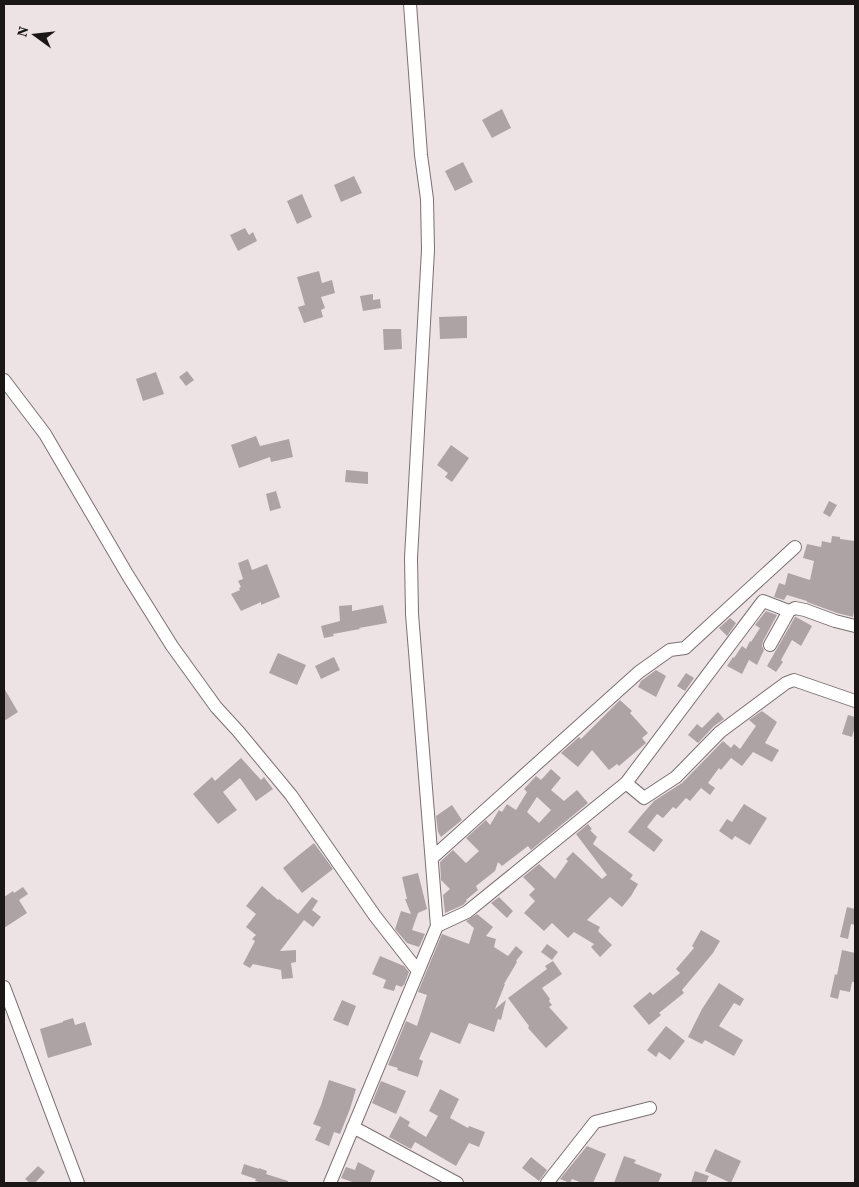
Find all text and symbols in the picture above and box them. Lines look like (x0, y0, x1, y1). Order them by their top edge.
north arrow (10, 10, 60, 60)
text: N (11, 24, 33, 39)

